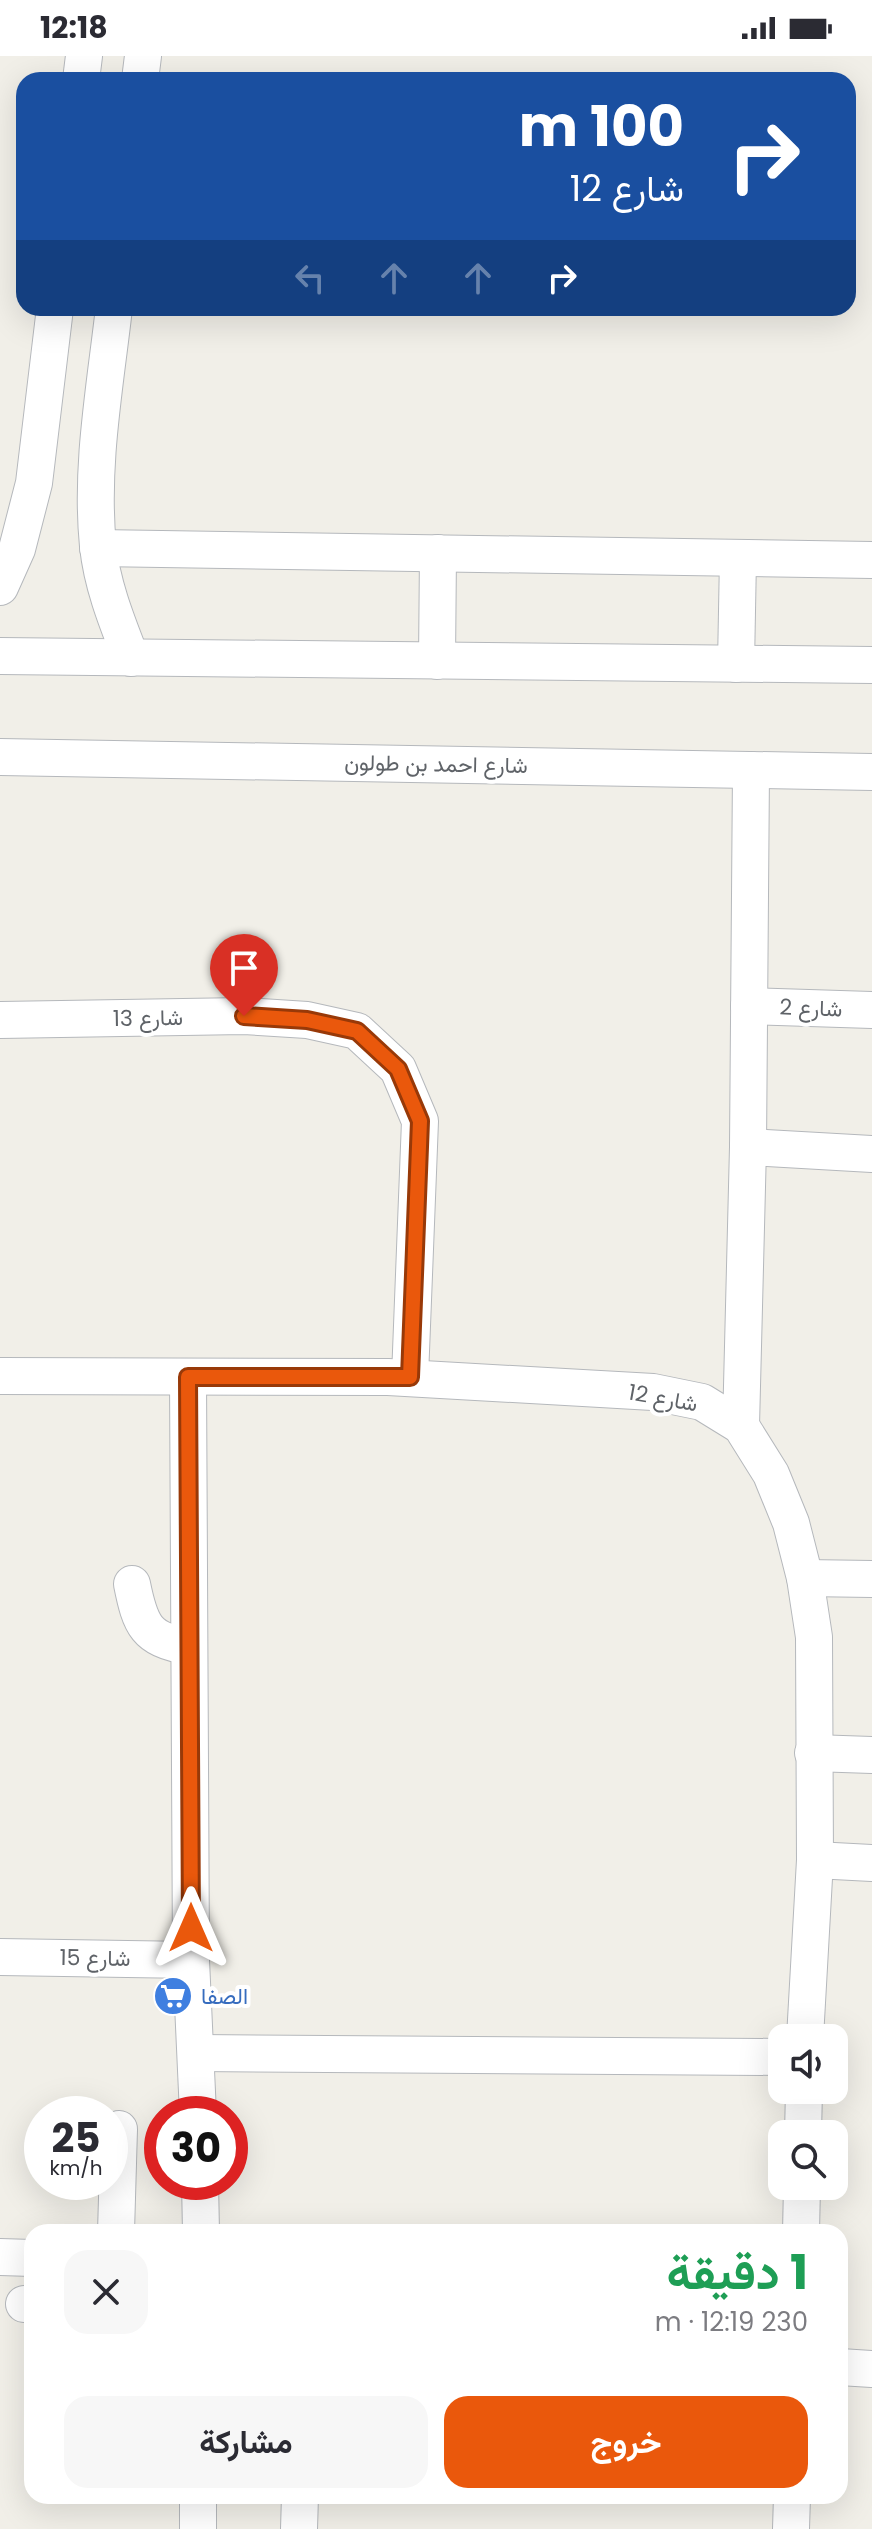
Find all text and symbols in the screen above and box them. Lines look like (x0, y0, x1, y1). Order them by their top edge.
text: 12:18 (40, 6, 108, 49)
text: 100 m (519, 87, 684, 166)
icon: right (712, 104, 816, 208)
text: شارع 12 (570, 163, 684, 214)
icon: left (288, 256, 332, 300)
icon: ahead (372, 256, 416, 300)
icon: ahead (456, 256, 500, 300)
icon: right (540, 256, 584, 300)
street label: شارع احمد بن طولون (344, 747, 528, 781)
pin (210, 934, 278, 1016)
icon: arrive (222, 946, 266, 990)
street label: شارع 2 (779, 991, 843, 1025)
street label: شارع 13 (113, 1002, 183, 1034)
street label: شارع 12 (626, 1377, 700, 1419)
position arrow (149, 1886, 233, 1970)
street label: شارع 15 (59, 1942, 131, 1974)
supermarket icon: الصفا (152, 1975, 194, 2017)
place label: الصفا (201, 1981, 248, 2012)
map controls (768, 2024, 848, 2200)
button: sound (768, 2024, 848, 2104)
speed limit sign: 30 (144, 2096, 248, 2200)
text: 25 (52, 2110, 100, 2166)
button: search (768, 2120, 848, 2200)
text: km/h (49, 2154, 103, 2182)
text: 1 دقيقة (667, 2239, 808, 2306)
button: close (64, 2250, 148, 2334)
text: 230 m · 12:19 (655, 2304, 808, 2340)
button: مشاركة (64, 2396, 428, 2488)
button: خروج (444, 2396, 808, 2488)

